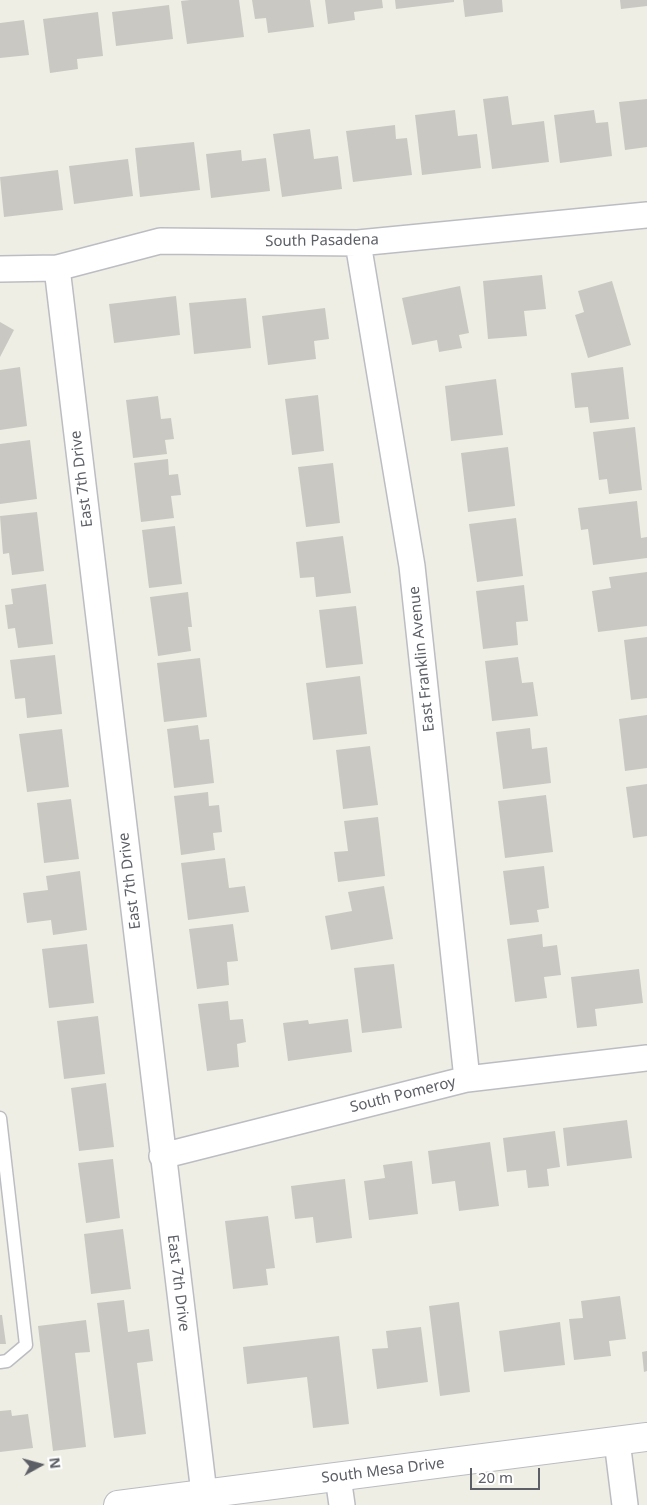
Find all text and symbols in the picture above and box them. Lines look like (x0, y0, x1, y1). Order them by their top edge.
street label: South Pasadena (265, 231, 379, 251)
street label: East 7th Drive (67, 430, 97, 528)
street label: East Franklin Avenue (405, 585, 439, 733)
street label: East 7th Drive (115, 832, 145, 930)
street label: South Pomeroy (348, 1073, 458, 1117)
street label: East 7th Drive (163, 1234, 193, 1332)
north arrow (15, 1440, 65, 1490)
street label: South Mesa Drive (320, 1455, 446, 1487)
text: N (45, 1456, 66, 1470)
scale bar (472, 1458, 542, 1490)
text: 20 m (478, 1467, 513, 1487)

